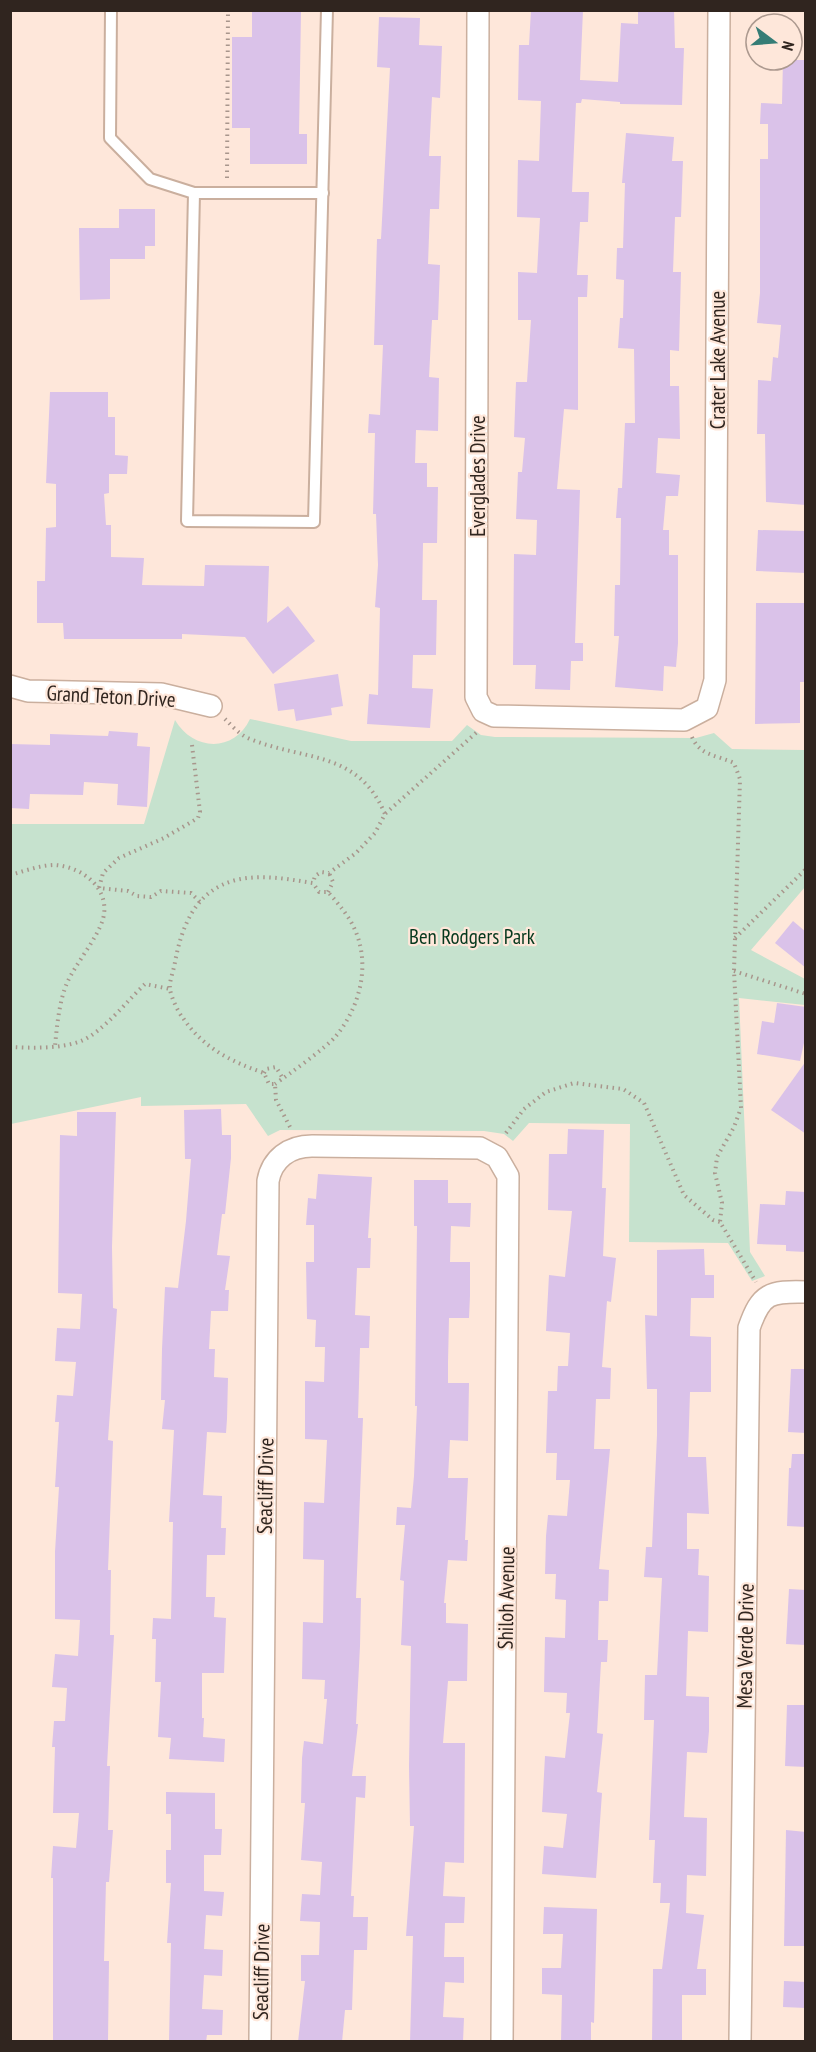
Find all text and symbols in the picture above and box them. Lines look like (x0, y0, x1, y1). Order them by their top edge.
north arrow (744, 12, 804, 72)
text: N (778, 39, 799, 53)
street label: Crater Lake Avenue (704, 291, 731, 429)
street label: Everglades Drive (464, 415, 491, 537)
street label: Grand Teton Drive (46, 679, 176, 713)
park label: Ben Rodgers Park (409, 923, 535, 950)
street label: Seacliff Drive (251, 1438, 279, 1534)
street label: Shiloh Avenue (492, 1546, 520, 1650)
street label: Mesa Verde Drive (730, 1583, 760, 1709)
street label: Seacliff Drive (247, 1924, 275, 2020)

